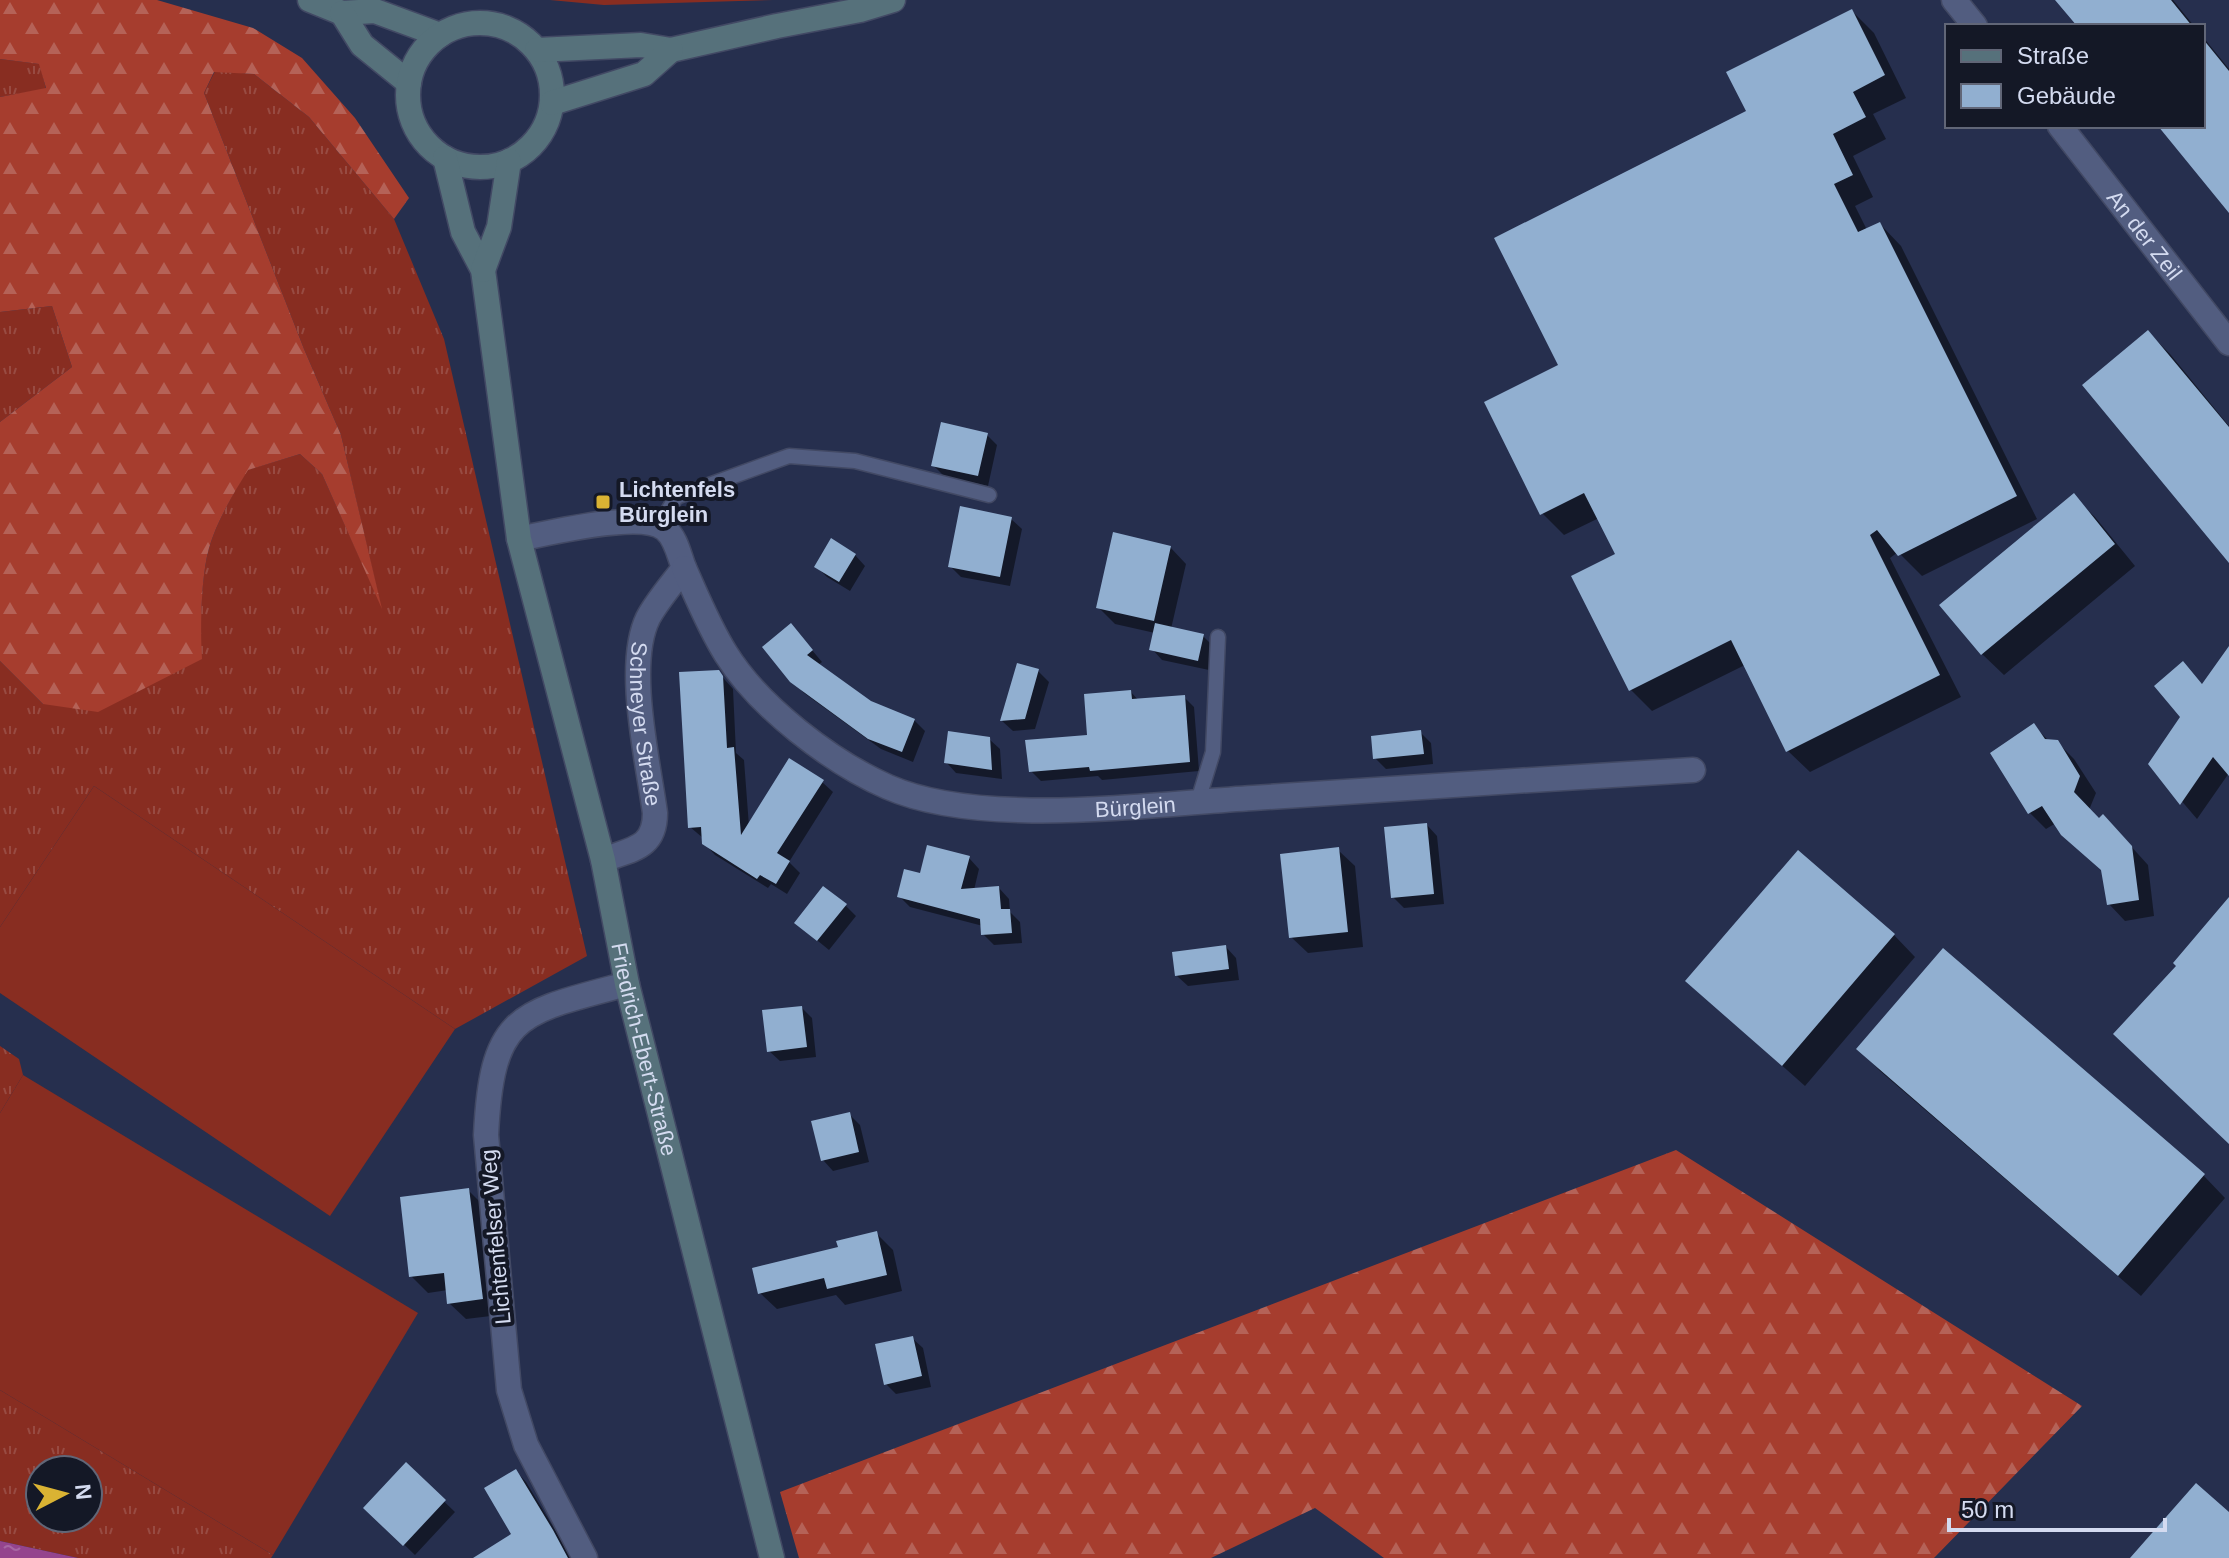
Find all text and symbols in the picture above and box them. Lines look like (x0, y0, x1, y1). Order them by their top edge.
legend (1945, 24, 2205, 128)
text: Straße (2017, 42, 2089, 69)
text: Gebäude (2017, 82, 2116, 109)
street label: An der Zeil (2102, 185, 2187, 285)
place label: Lichtenfels Bürglein (619, 477, 735, 527)
marker: Lichtenfels Bürglein (594, 493, 612, 511)
street label: Schneyer Straße (625, 640, 666, 808)
street label: Bürglein (1094, 792, 1177, 822)
street label: Friedrich-Ebert-Straße (606, 940, 682, 1159)
street label: Lichtenfelser Weg (475, 1148, 516, 1326)
north arrow (24, 1454, 104, 1534)
scale bar (1949, 1482, 2165, 1532)
text: N (70, 1483, 97, 1501)
text: 50 m (1961, 1496, 2014, 1523)

